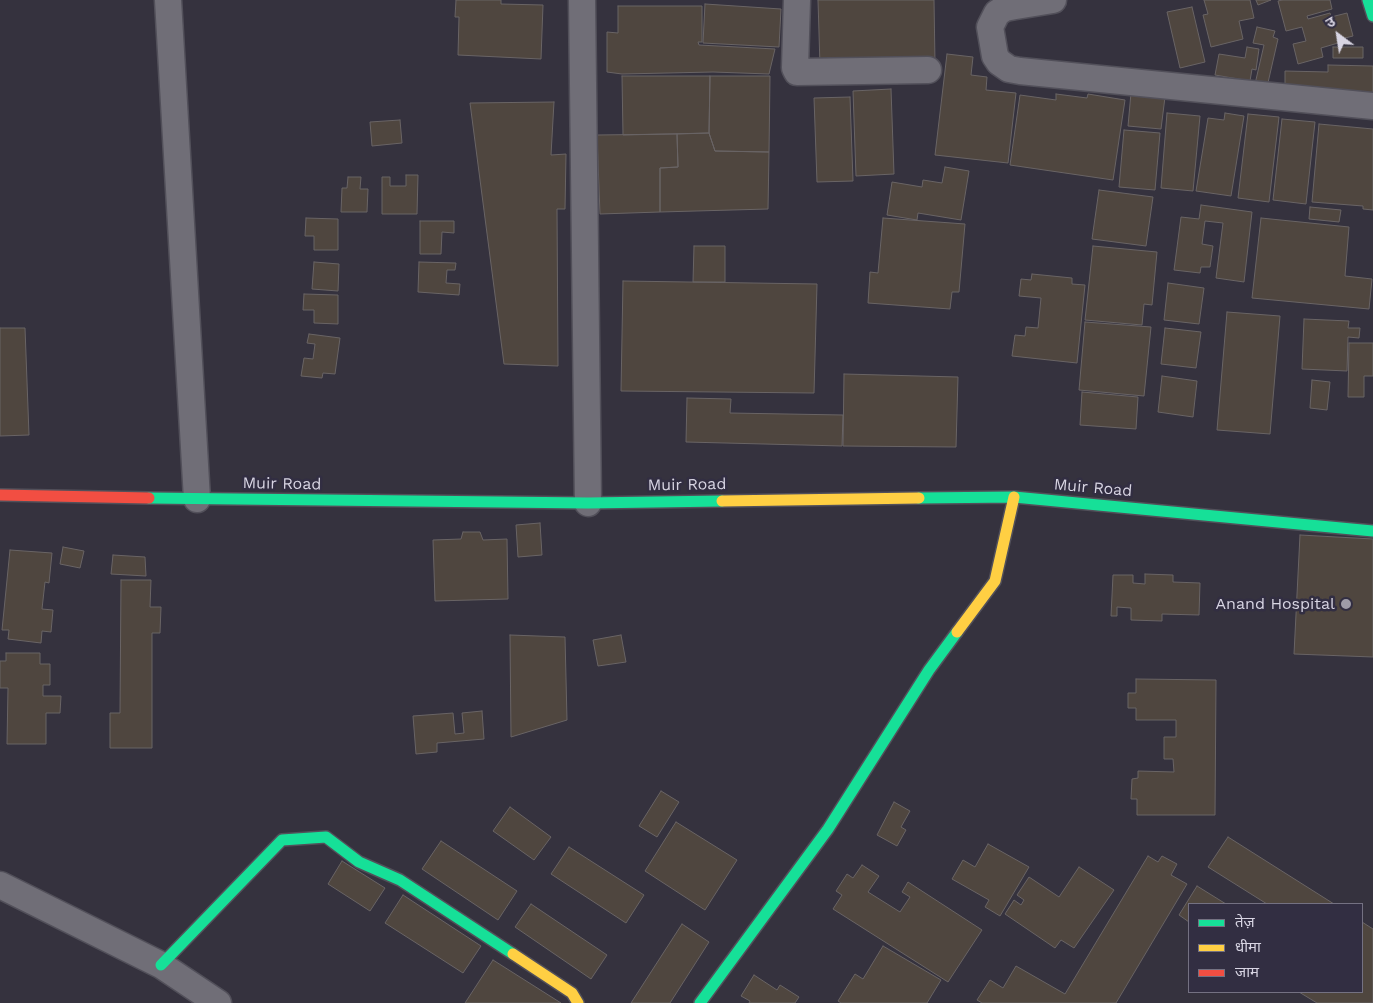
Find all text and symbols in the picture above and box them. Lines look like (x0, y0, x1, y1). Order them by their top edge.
north arrow (1313, 10, 1363, 60)
text: उ (1323, 13, 1338, 31)
street label: Muir Road (242, 474, 322, 494)
street label: Muir Road (647, 475, 727, 495)
street label: Muir Road (1053, 475, 1133, 501)
place label: Anand Hospital (1215, 594, 1335, 614)
marker: Anand Hospital (1339, 597, 1353, 611)
legend (1188, 903, 1363, 993)
text: तेज़ (1235, 913, 1255, 931)
text: धीमा (1235, 938, 1261, 956)
text: जाम (1235, 963, 1259, 981)

